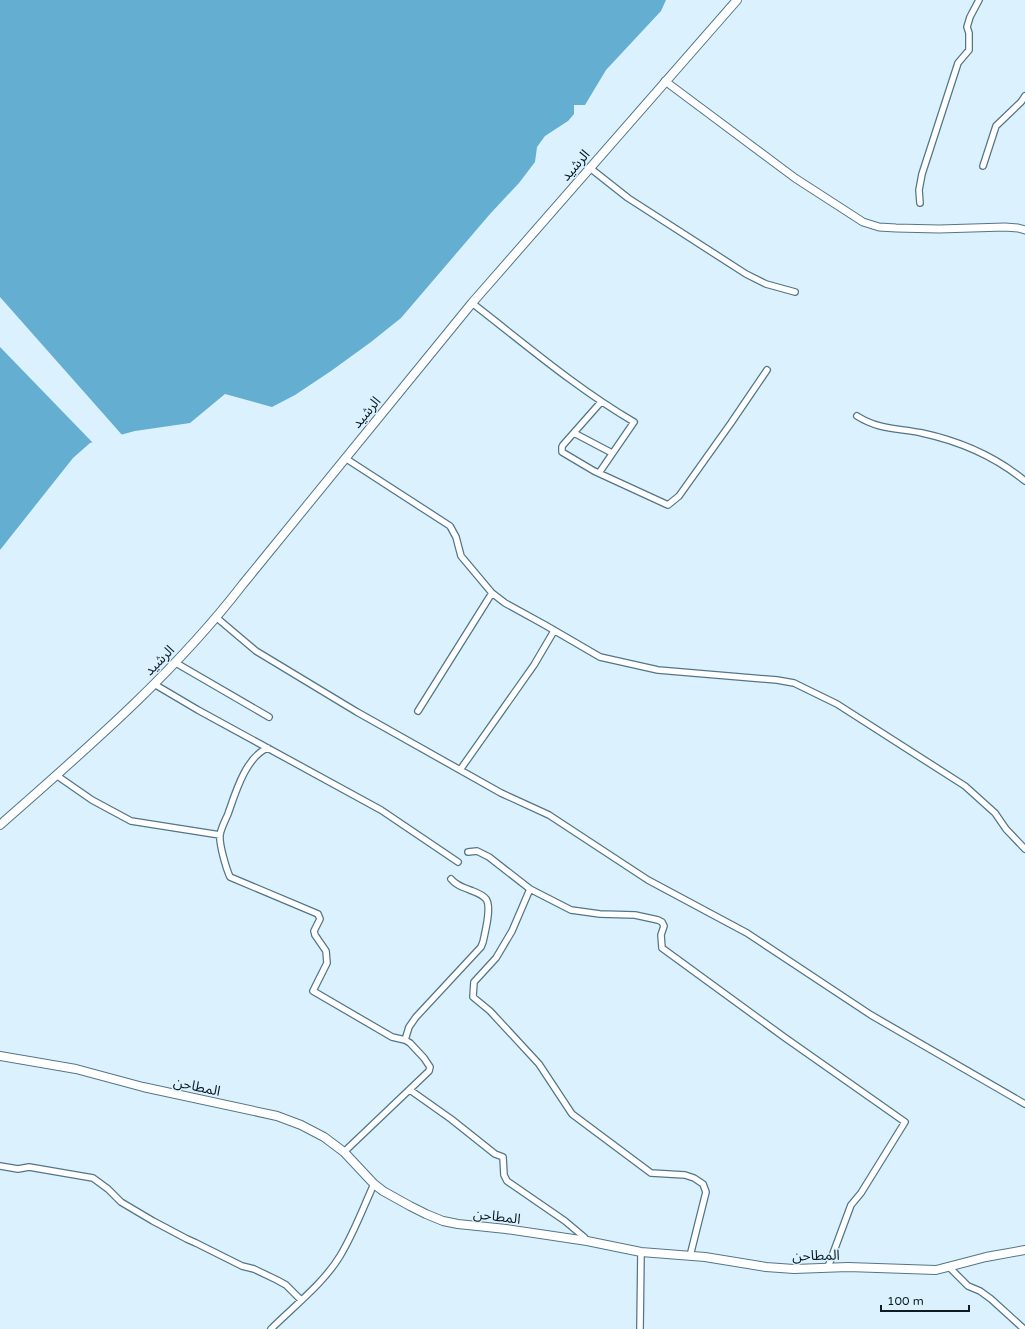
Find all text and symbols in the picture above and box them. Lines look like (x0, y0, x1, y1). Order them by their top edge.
street label: الرشيد (557, 146, 594, 184)
street label: الرشيد (348, 393, 384, 431)
street label: الرشيد (141, 642, 178, 679)
street label: المطاحن (172, 1073, 222, 1100)
street label: المطاحن (472, 1205, 522, 1228)
street label: المطاحن (792, 1247, 840, 1264)
scale bar (881, 1287, 969, 1313)
text: 100 m (887, 1294, 924, 1308)

